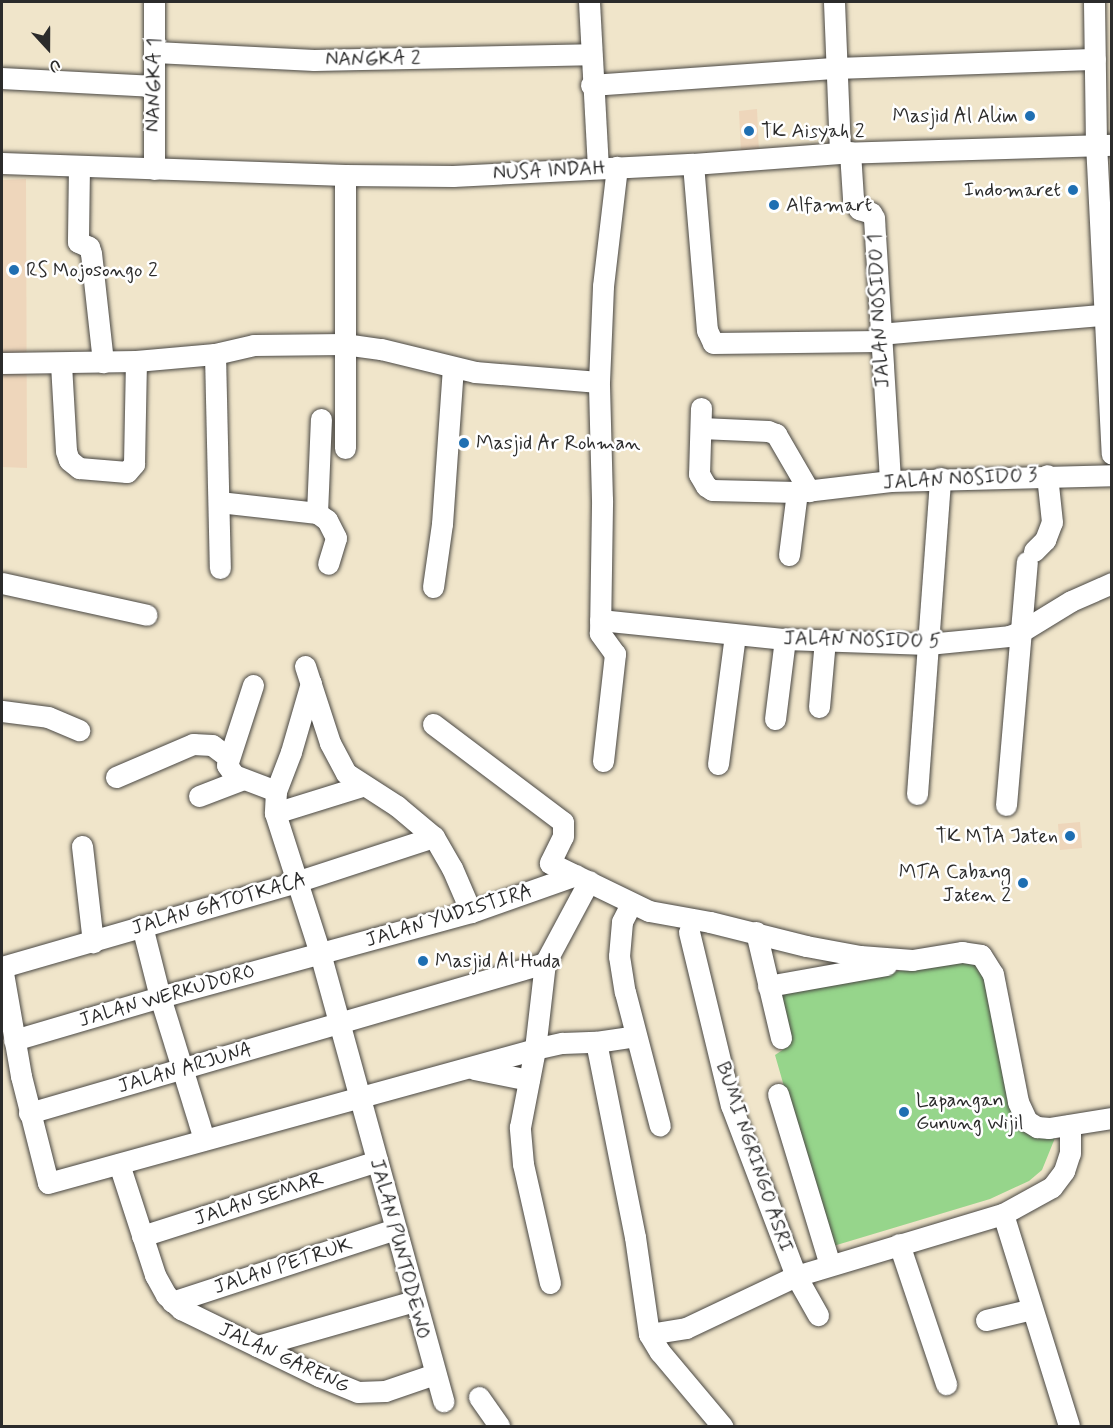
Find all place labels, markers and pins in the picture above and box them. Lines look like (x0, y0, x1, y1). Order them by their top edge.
place label: Masjid Al Alim (892, 104, 1018, 128)
marker: Masjid Al Alim (1023, 109, 1037, 123)
place label: TK Aisyah 2 (761, 119, 864, 143)
marker: TK Aisyah 2 (742, 124, 756, 138)
place label: Indomaret (964, 178, 1061, 202)
marker: Indomaret (1066, 183, 1080, 197)
place label: Alfamart (786, 193, 872, 217)
marker: Alfamart (767, 198, 781, 212)
place label: RS Mojosongo 2 (26, 258, 154, 282)
marker: RS Mojosongo 2 (7, 263, 21, 277)
place label: Masjid Ar Rohman (476, 431, 636, 455)
marker: Masjid Ar Rohman (457, 436, 471, 450)
place label: TK MTA Jaten (927, 824, 1058, 848)
marker: TK MTA Jaten (1063, 829, 1077, 843)
place label: MTA Cabang Jaten 2 (894, 860, 1011, 907)
marker: MTA Cabang Jaten 2 (1016, 876, 1030, 890)
place label: Masjid Al Huda (435, 949, 562, 973)
marker: Masjid Al Huda (416, 954, 430, 968)
place label: Lapangan Gunung Wijil (916, 1088, 1026, 1135)
marker: Lapangan Gunung Wijil (897, 1105, 911, 1119)

